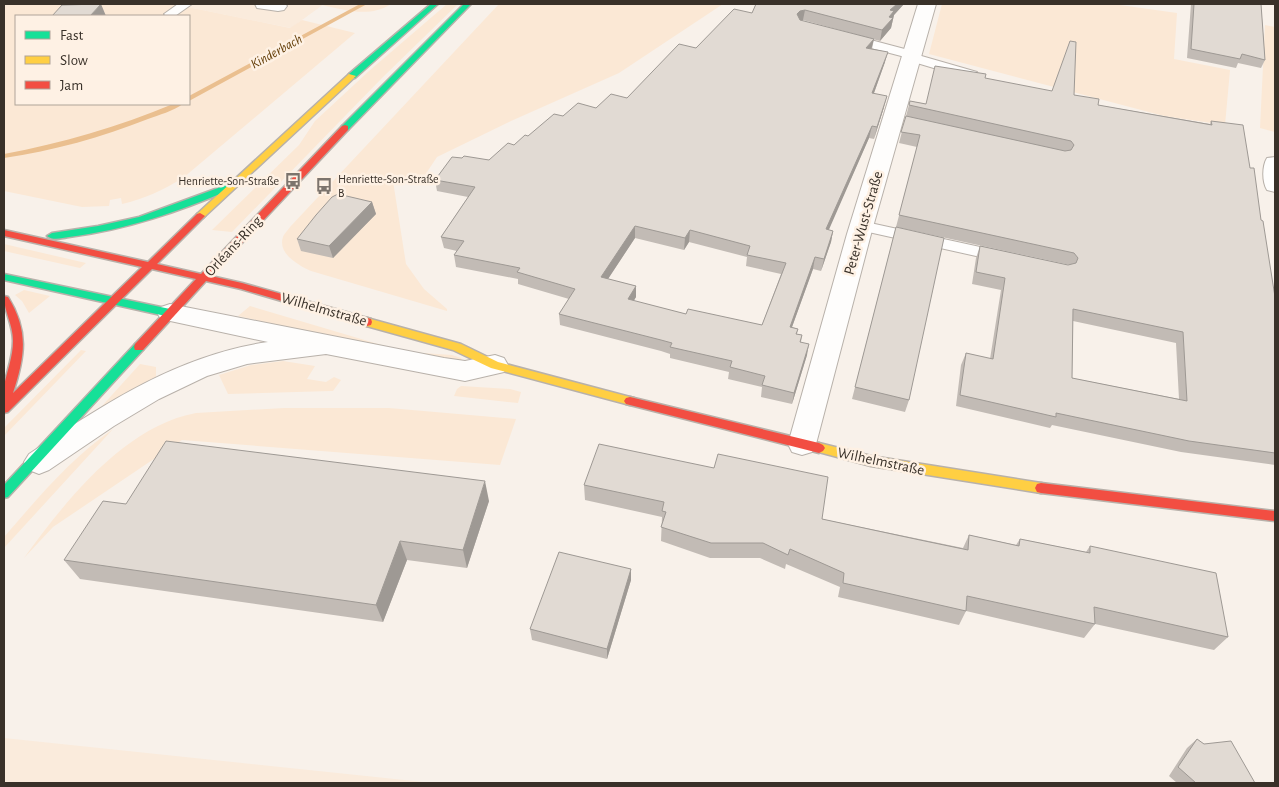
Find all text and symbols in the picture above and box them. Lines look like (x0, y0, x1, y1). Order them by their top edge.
legend (15, 15, 190, 105)
text: Fast (60, 28, 84, 43)
water label: Kinderbach (248, 32, 305, 72)
text: Slow (60, 53, 88, 68)
text: Jam (60, 78, 83, 93)
street label: Peter-Wust-Straße (842, 170, 885, 277)
bus stop icon: Henriette-Son-Straße (283, 171, 303, 191)
place label: Henriette-Son-Straße B (338, 173, 439, 199)
place label: Henriette-Son-Straße (178, 175, 279, 187)
bus stop icon: Henriette-Son-Straße B (314, 176, 334, 196)
street label: Orléans-Ring (202, 213, 265, 279)
street label: Wilhelmstraße (279, 290, 368, 329)
street label: Wilhelmstraße (836, 445, 926, 478)

